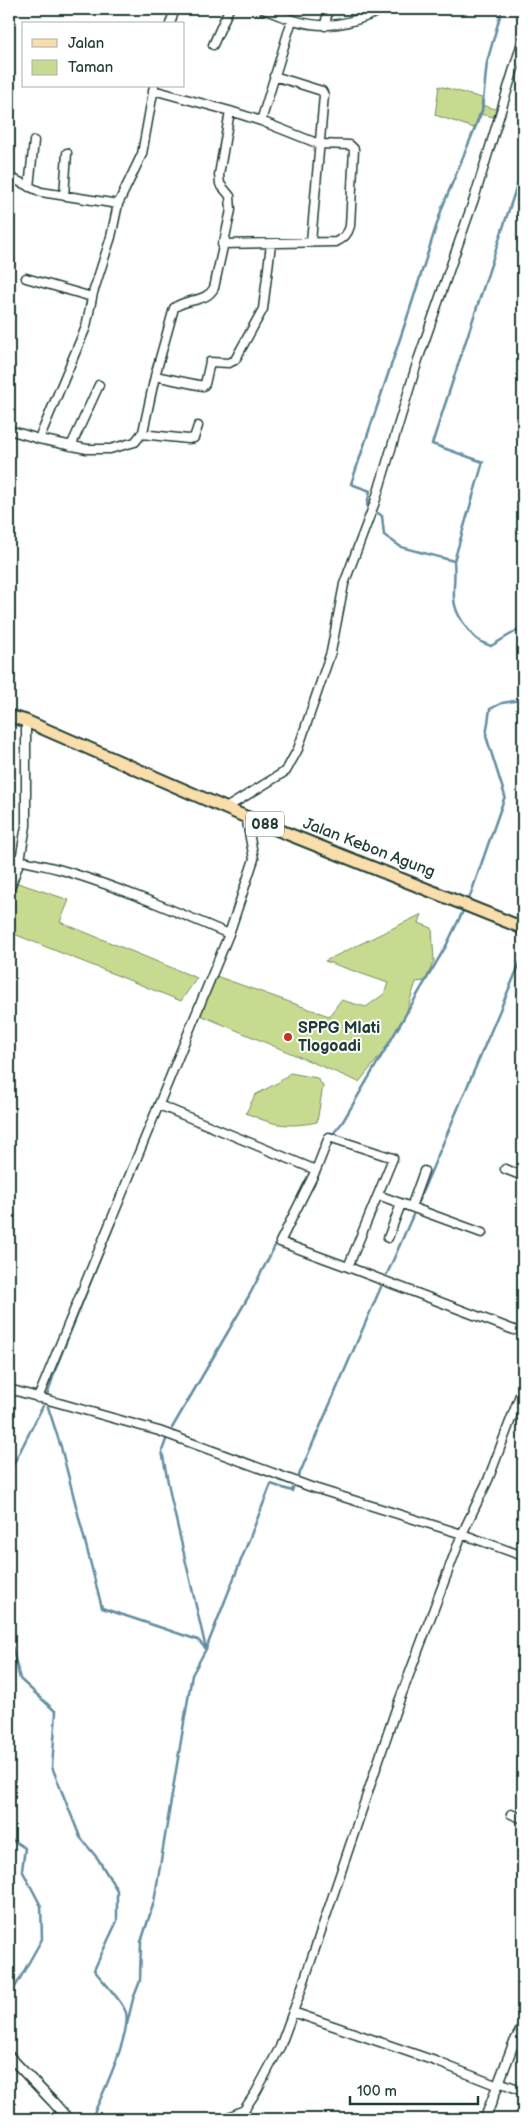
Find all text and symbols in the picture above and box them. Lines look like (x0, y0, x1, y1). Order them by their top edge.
legend (22, 22, 185, 88)
text: Jalan (68, 34, 104, 53)
text: Taman (68, 58, 113, 77)
road number: 088 (246, 812, 284, 836)
street label: Jalan Kebon Agung (300, 814, 438, 882)
place label: SPPG Mlati Tlogoadi (298, 1019, 380, 1056)
marker: SPPG Mlati Tlogoadi (282, 1031, 294, 1043)
scale bar (350, 2073, 477, 2105)
text: 100 m (357, 2082, 397, 2101)

